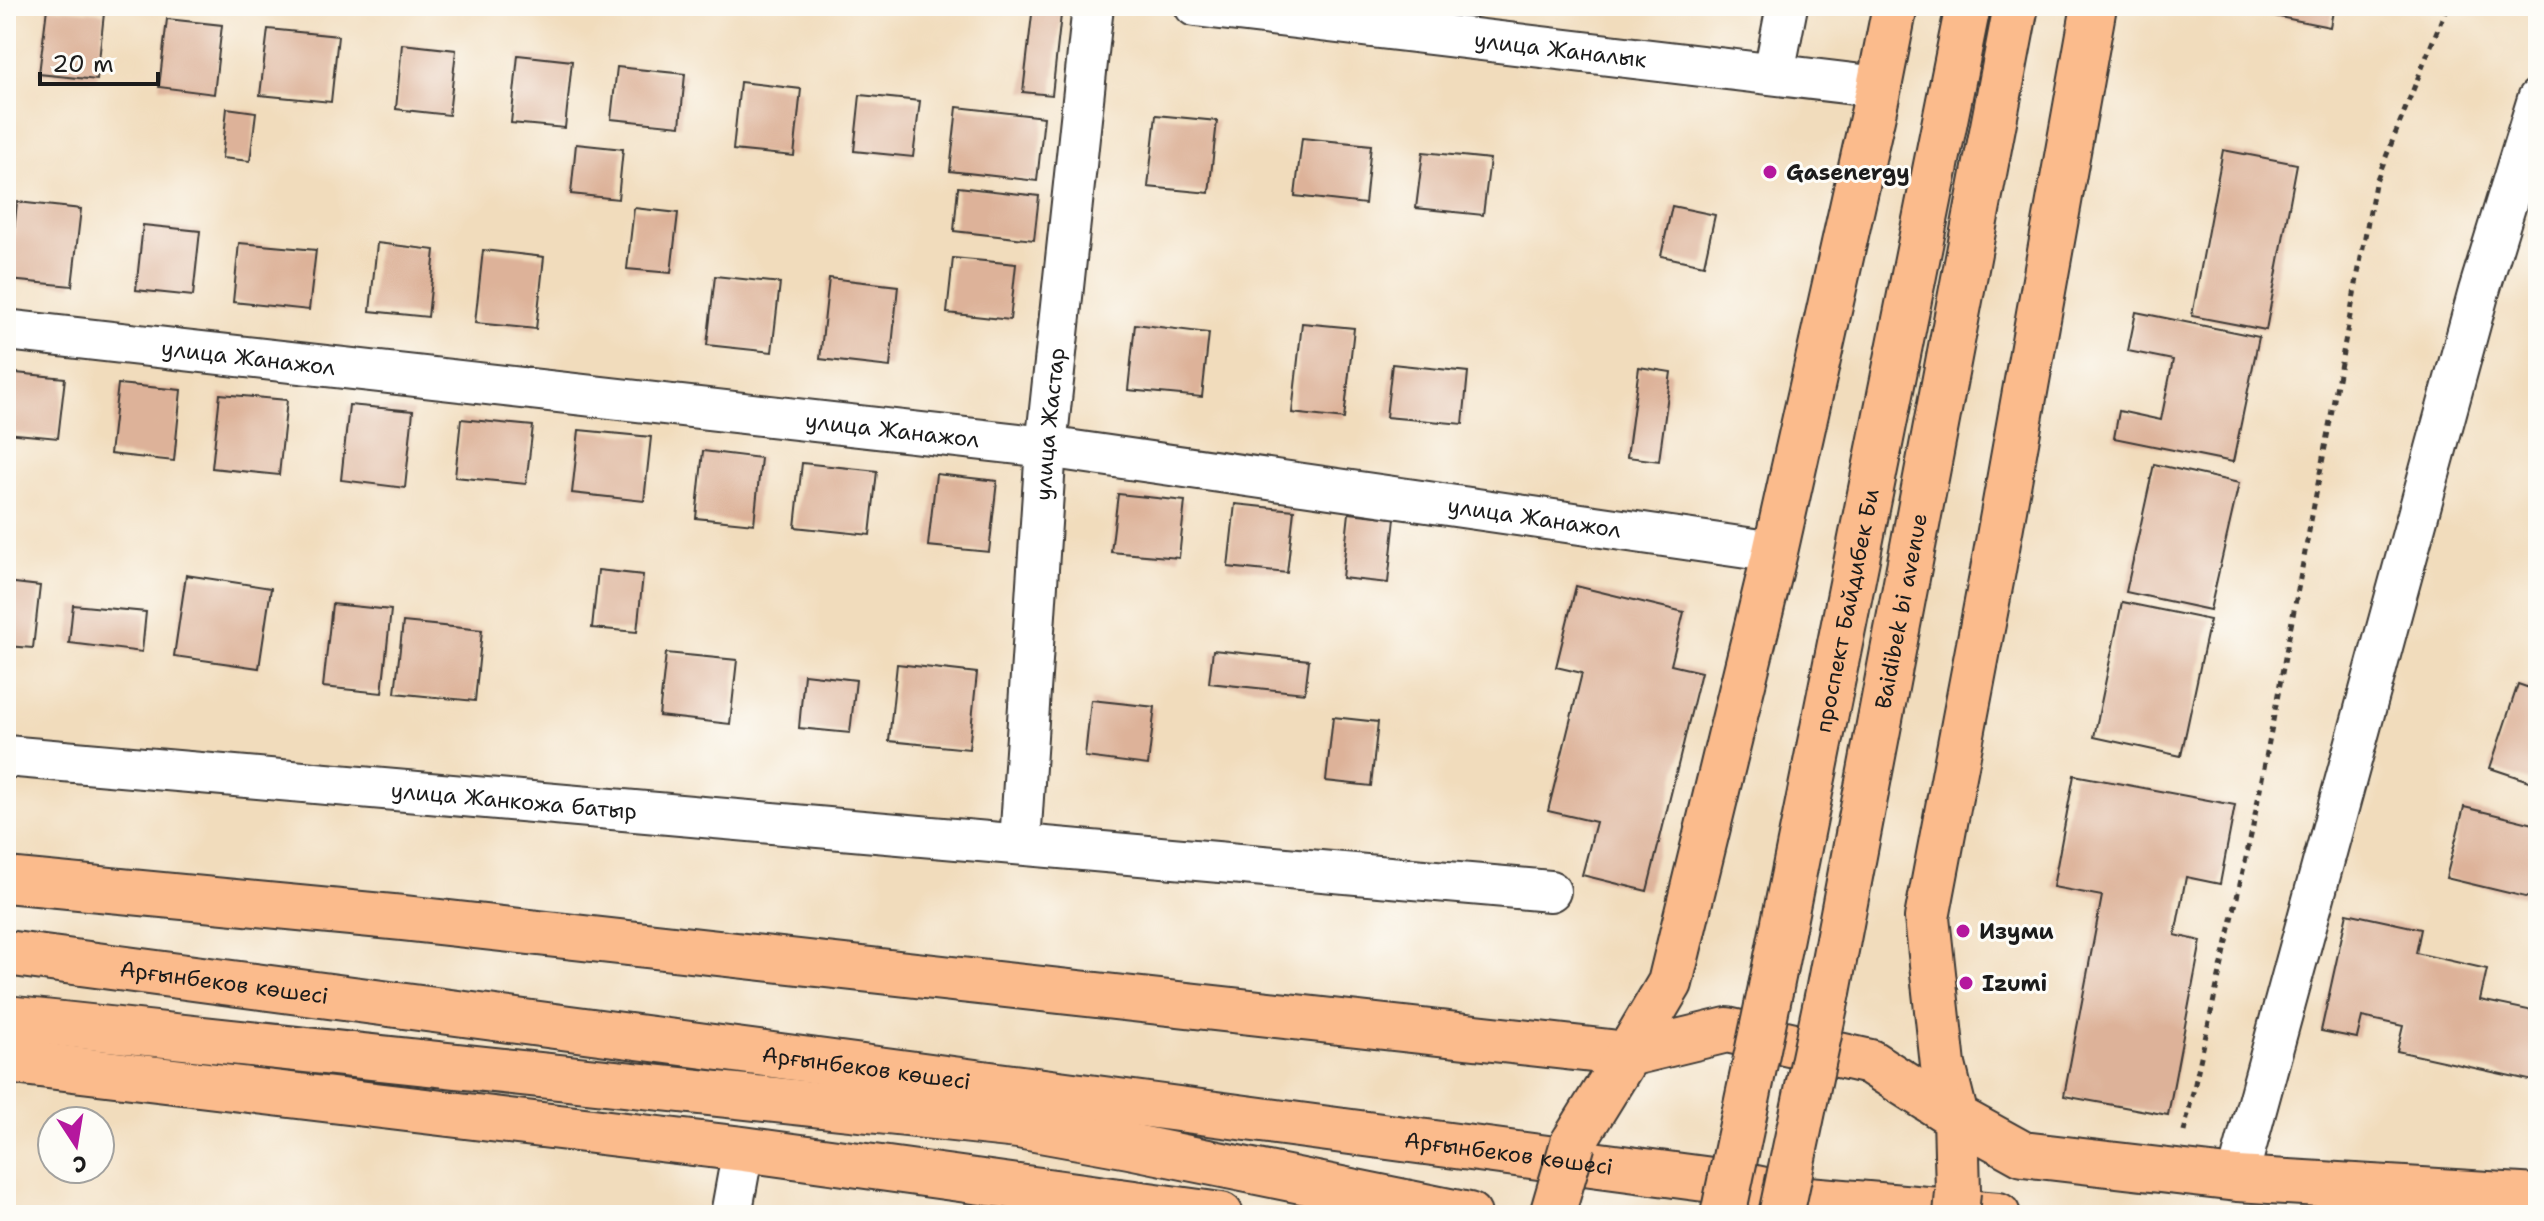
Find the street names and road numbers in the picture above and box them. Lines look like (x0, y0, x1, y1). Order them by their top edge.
street label: улица Жаналык (1473, 25, 1649, 74)
street label: улица Жанажол (160, 333, 337, 381)
street label: улица Жастар (1028, 346, 1071, 501)
street label: улица Жанажол (804, 406, 981, 454)
street label: проспект Байдибек Би (1808, 486, 1885, 735)
street label: улица Жанажол (1446, 491, 1623, 544)
street label: Baidibek bi avenue (1868, 510, 1934, 711)
street label: улица Жанкожа батыр (390, 775, 638, 826)
street label: Арғынбеков көшесі (118, 954, 330, 1010)
street label: Арғынбеков көшесі (760, 1039, 972, 1096)
street label: Арғынбеков көшесі (1403, 1125, 1615, 1181)

